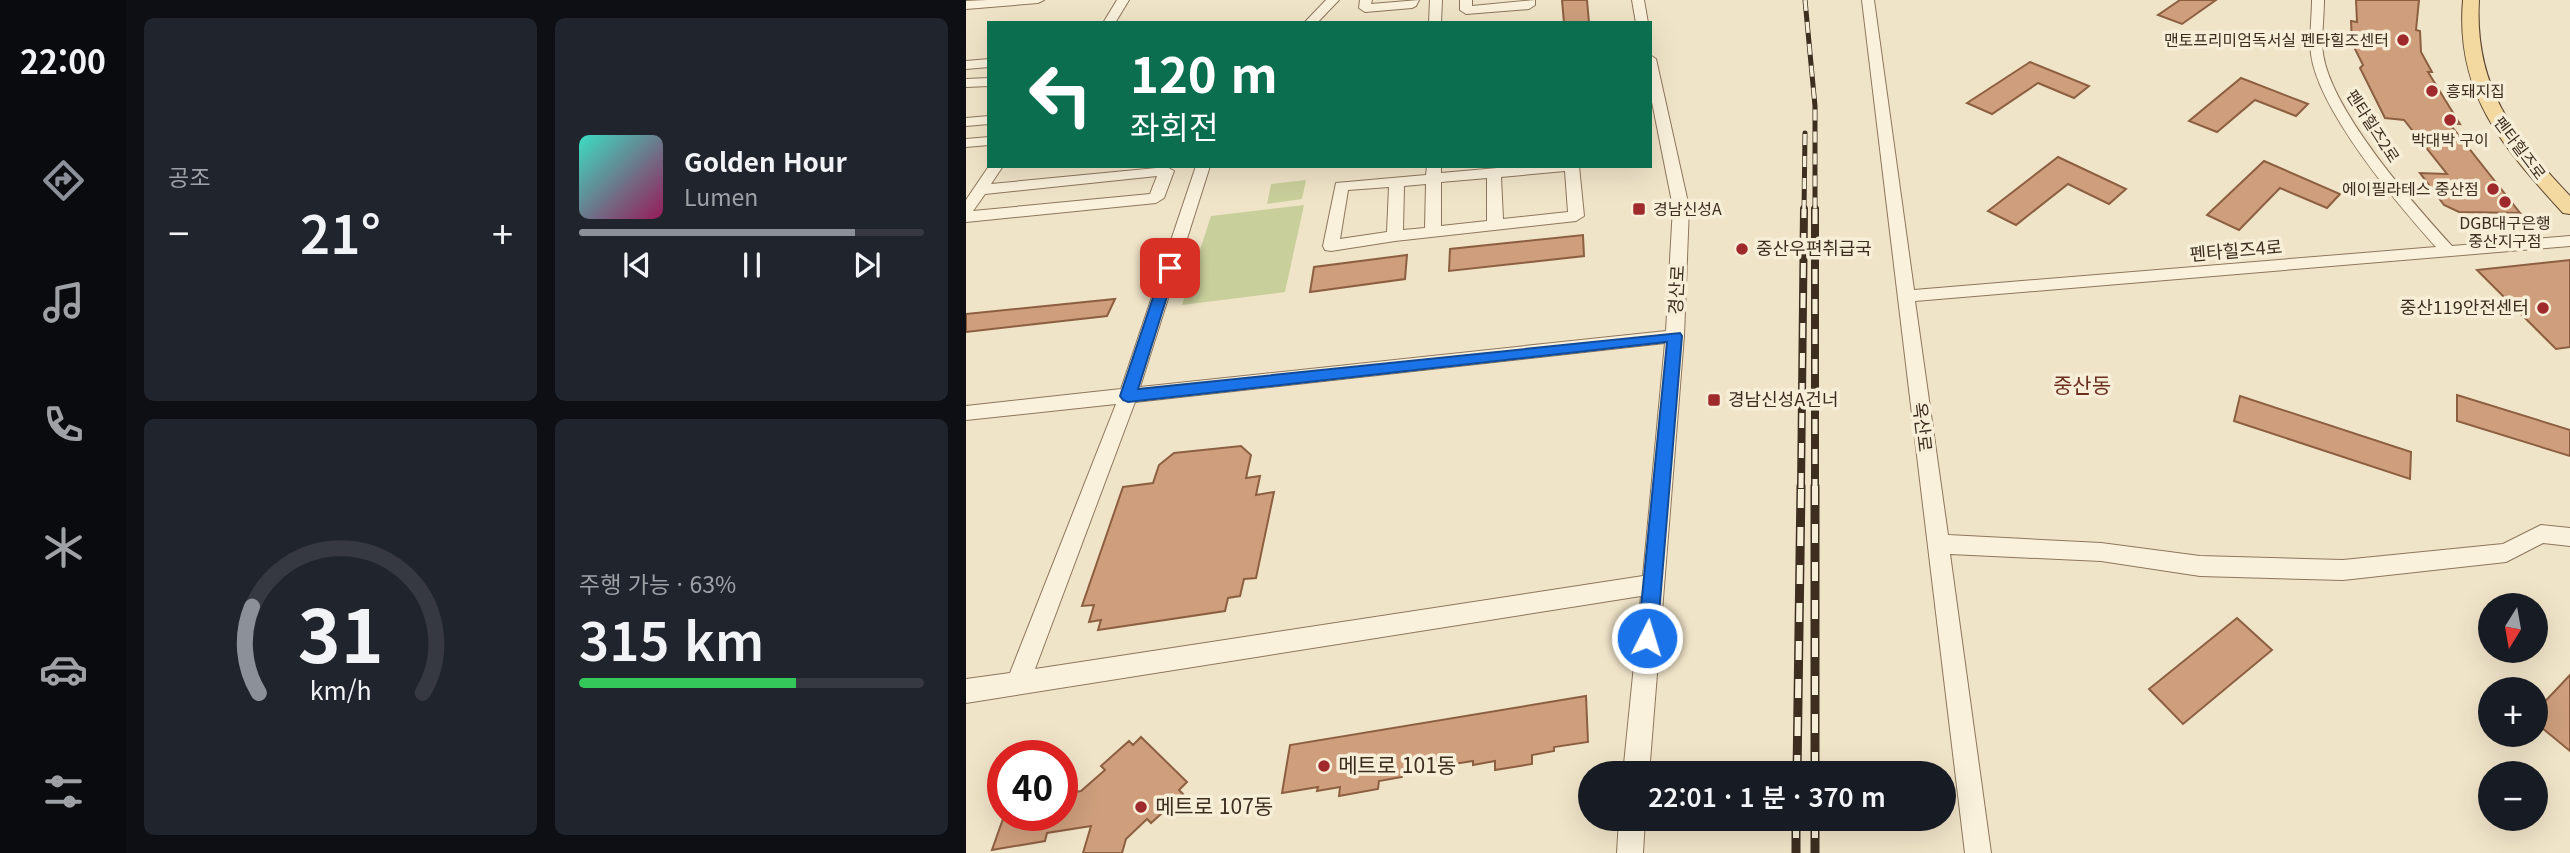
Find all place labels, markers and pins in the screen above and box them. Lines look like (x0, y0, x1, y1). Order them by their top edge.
place label: 맨토프리미엄독서실 펜타힐즈센터 (2164, 27, 2389, 51)
marker: 맨토프리미엄독서실 펜타힐즈센터 (2395, 32, 2411, 48)
place label: 흥돼지집 (2446, 78, 2505, 102)
marker: 흥돼지집 (2424, 83, 2440, 99)
marker: 박대박 구이 (2442, 112, 2458, 128)
place label: 박대박 구이 (2411, 127, 2489, 151)
place label: 에이필라테스 중산점 (2342, 176, 2479, 200)
marker: 에이필라테스 중산점 (2485, 181, 2501, 197)
marker: DGB대구은행 중산지구점 (2497, 194, 2513, 210)
place label: 경남신성A (1653, 196, 1722, 220)
marker: 경남신성A (1631, 201, 1647, 217)
place label: DGB대구은행 중산지구점 (2459, 210, 2551, 252)
place label: 중산우편취급국 (1756, 234, 1872, 260)
pin (1140, 238, 1200, 298)
marker: 중산우편취급국 (1734, 241, 1750, 257)
place label: 중산119안전센터 (2400, 293, 2529, 319)
marker: 중산119안전센터 (2535, 300, 2551, 316)
place label: 경남신성A건너 (1728, 385, 1838, 411)
marker: 경남신성A건너 (1706, 392, 1722, 408)
place label: 메트로 101동 (1338, 749, 1456, 779)
marker: 메트로 101동 (1316, 758, 1332, 774)
place label: 메트로 107동 (1155, 790, 1273, 820)
marker: 메트로 107동 (1133, 799, 1149, 815)

